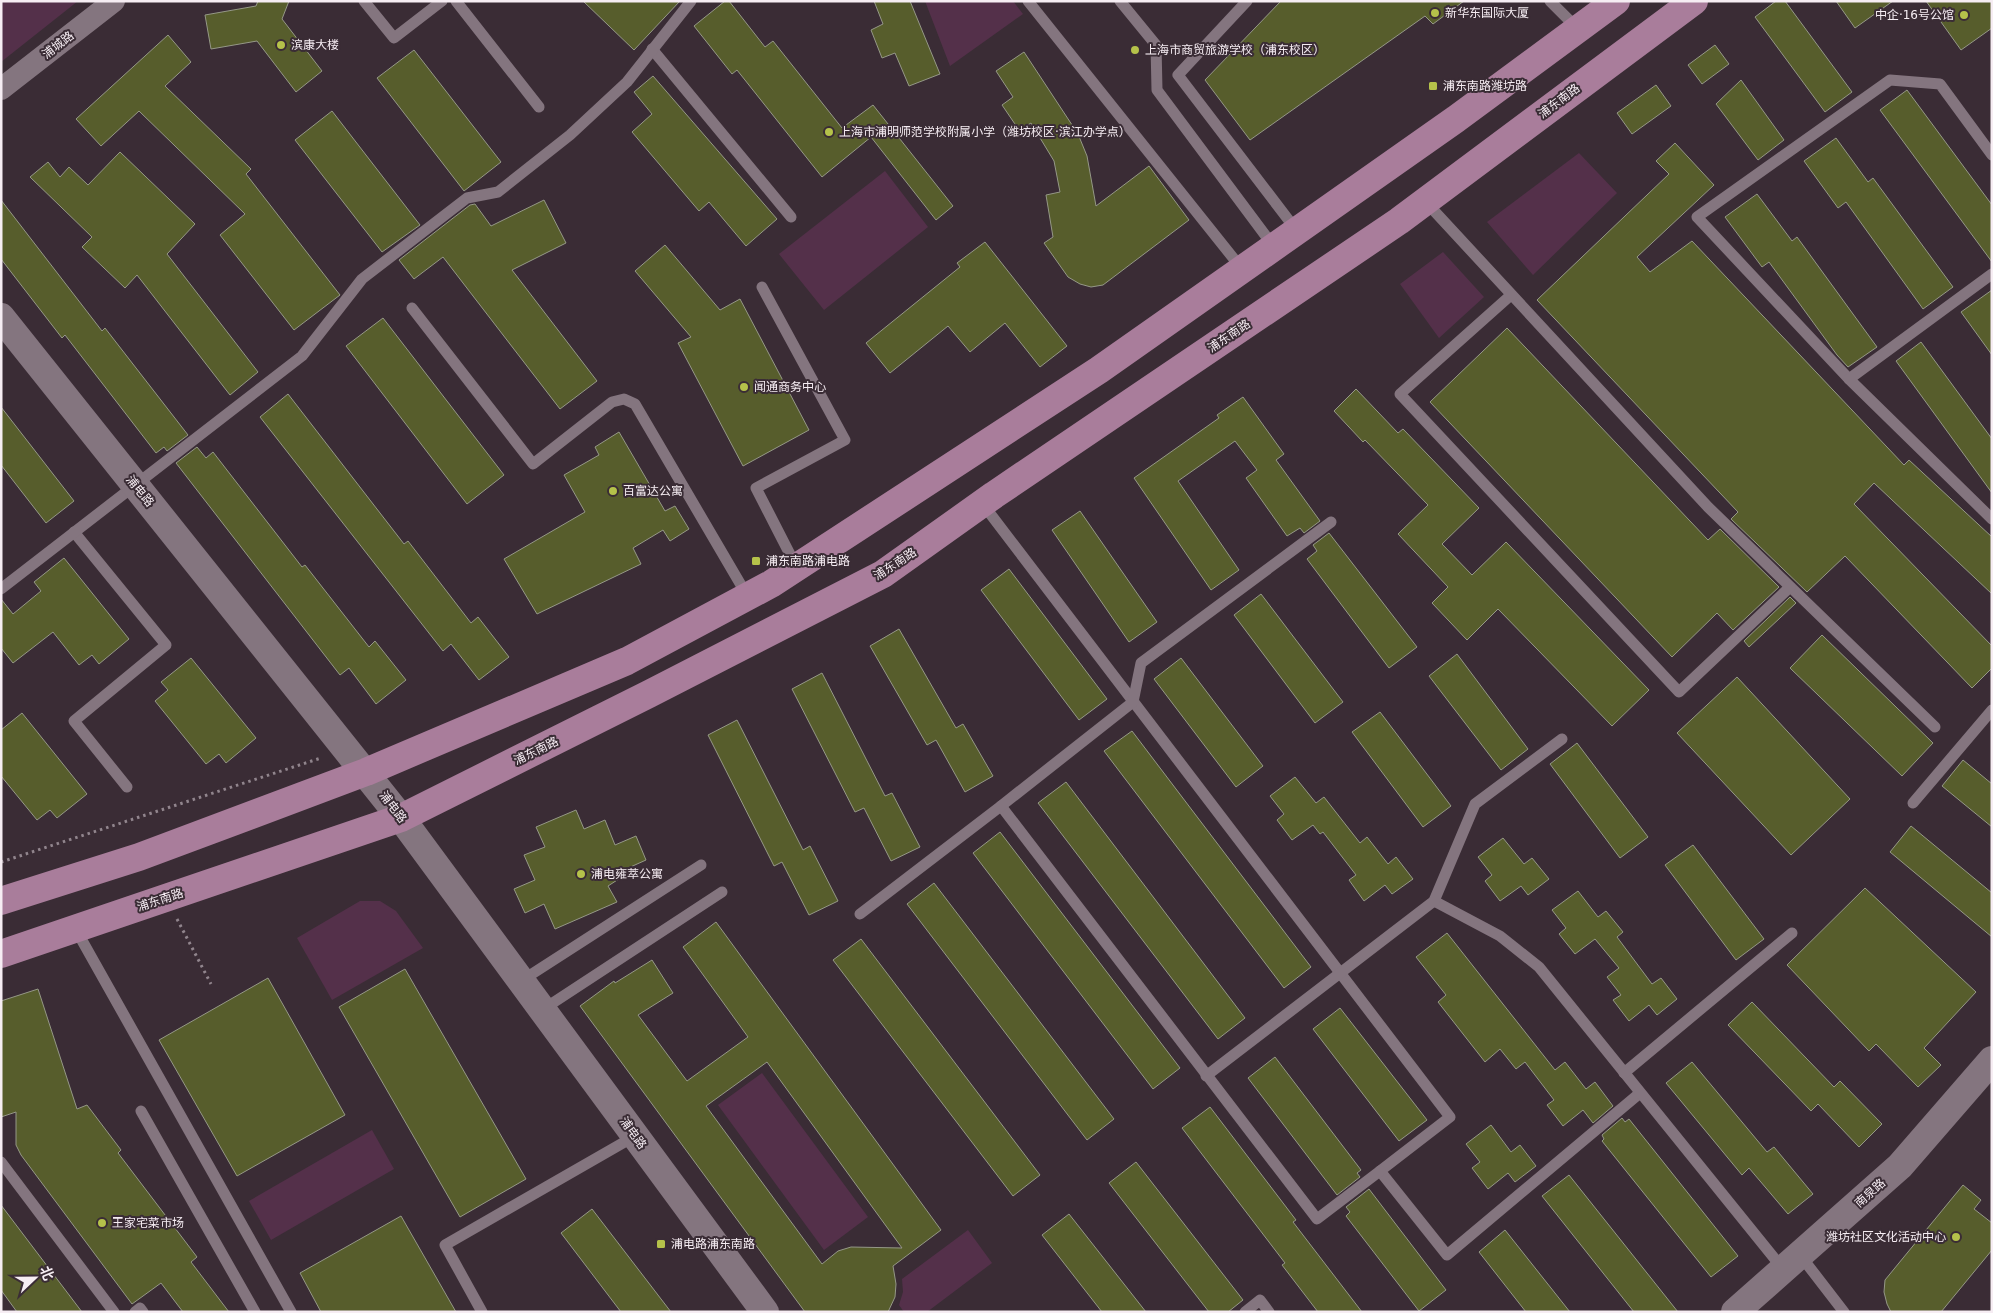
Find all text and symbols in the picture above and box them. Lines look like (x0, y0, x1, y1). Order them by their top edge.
place label: 新华东国际大厦 (1445, 6, 1529, 20)
marker: 新华东国际大厦 (1429, 7, 1441, 19)
place label: 中企·16号公馆 (1875, 8, 1954, 22)
marker: 中企·16号公馆 (1958, 9, 1970, 21)
street label: 浦城路 (40, 28, 76, 62)
place label: 滨康大楼 (291, 38, 339, 52)
marker: 滨康大楼 (275, 39, 287, 51)
place label: 上海市商贸旅游学校（浦东校区） (1145, 43, 1325, 57)
marker: 上海市商贸旅游学校（浦东校区） (1129, 44, 1141, 56)
place label: 浦东南路潍坊路 (1443, 79, 1527, 93)
marker: 浦东南路潍坊路 (1427, 80, 1439, 92)
street label: 浦东南路 (1536, 81, 1582, 121)
place label: 上海市浦明师范学校附属小学（潍坊校区·滨江办学点） (839, 125, 1131, 139)
marker: 上海市浦明师范学校附属小学（潍坊校区·滨江办学点） (823, 126, 835, 138)
street label: 浦东南路 (1205, 317, 1253, 355)
place label: 闻通商务中心 (754, 380, 826, 394)
marker: 闻通商务中心 (738, 381, 750, 393)
street label: 浦电路 (123, 473, 157, 509)
place label: 百富达公寓 (623, 484, 683, 498)
marker: 百富达公寓 (607, 485, 619, 497)
street label: 浦东南路 (871, 545, 919, 583)
place label: 浦东南路浦电路 (766, 554, 850, 568)
marker: 浦东南路浦电路 (750, 555, 762, 567)
street label: 浦东南路 (511, 734, 561, 768)
street label: 浦电路 (377, 788, 409, 826)
place label: 浦电雍萃公寓 (591, 867, 663, 881)
marker: 浦电雍萃公寓 (575, 868, 587, 880)
street label: 浦东南路 (135, 886, 185, 914)
street label: 浦电路 (617, 1114, 649, 1152)
street label: 南泉路 (1852, 1176, 1888, 1210)
place label: 王家宅菜市场 (112, 1216, 184, 1230)
marker: 王家宅菜市场 (96, 1217, 108, 1229)
place label: 潍坊社区文化活动中心 (1826, 1230, 1946, 1244)
marker: 潍坊社区文化活动中心 (1950, 1231, 1962, 1243)
place label: 浦电路浦东南路 (671, 1237, 755, 1251)
marker: 浦电路浦东南路 (655, 1238, 667, 1250)
north arrow (10, 1253, 60, 1303)
text: 北 (37, 1264, 57, 1283)

